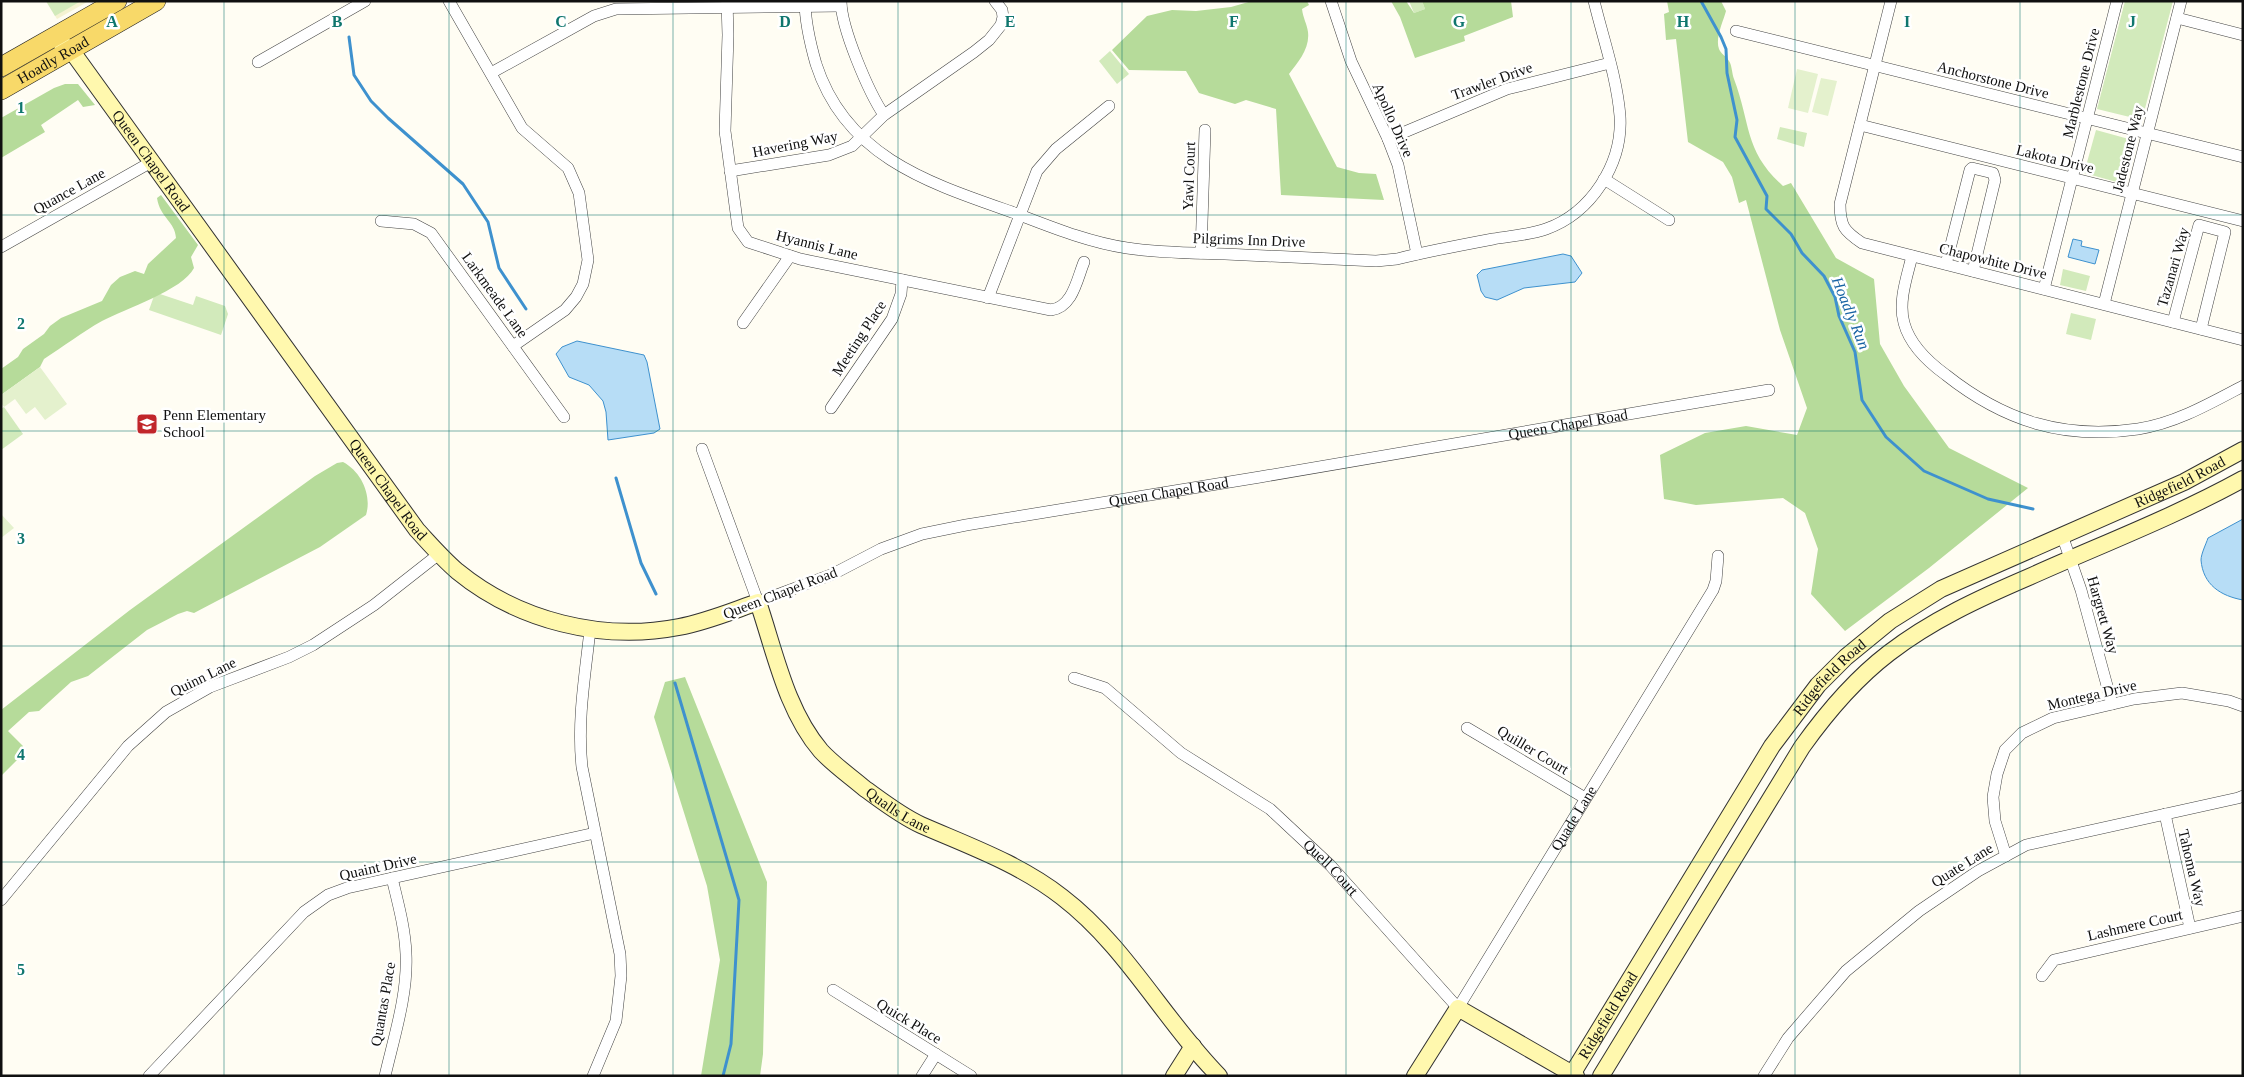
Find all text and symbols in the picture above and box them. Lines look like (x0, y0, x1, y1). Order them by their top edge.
text: A (106, 13, 118, 30)
text: B (332, 13, 343, 30)
text: C (555, 13, 567, 30)
text: D (779, 13, 791, 30)
text: E (1005, 13, 1015, 30)
text: F (1229, 13, 1239, 30)
text: G (1453, 13, 1466, 30)
text: H (1677, 13, 1690, 30)
text: I (1904, 13, 1910, 30)
text: J (2128, 13, 2136, 30)
street label: Marblestone Drive (2060, 26, 2102, 140)
street label: Hoadly Road (15, 33, 92, 87)
street label: Anchorstone Drive (1935, 58, 2051, 102)
street label: Trawler Drive (1449, 59, 1535, 103)
street label: Apollo Drive (1370, 80, 1417, 160)
text: 1 (17, 99, 25, 116)
street label: Jadestone Way (2109, 103, 2147, 194)
street label: Queen Chapel Road (109, 107, 193, 215)
street label: Havering Way (751, 128, 839, 160)
street label: Yawl Court (1180, 140, 1198, 211)
street label: Lakota Drive (2014, 142, 2096, 176)
street label: Quance Lane (30, 165, 108, 217)
street label: Tazanari Way (2154, 225, 2192, 309)
street label: Hyannis Lane (774, 227, 860, 263)
street label: Pilgrims Inn Drive (1193, 230, 1306, 250)
street label: Chapowhite Drive (1938, 240, 2049, 282)
street label: Larkmeade Lane (459, 249, 531, 341)
water label: Hoadly Run (1827, 273, 1873, 352)
street label: Meeting Place (829, 297, 889, 379)
text: 2 (17, 315, 25, 332)
street label: Queen Chapel Road (1507, 406, 1629, 442)
place label: Penn Elementary School (163, 407, 266, 440)
school or university icon: Penn Elementary School (135, 412, 159, 436)
street label: Queen Chapel Road (346, 436, 430, 544)
street label: Ridgefield Road (2132, 453, 2228, 511)
street label: Queen Chapel Road (1108, 474, 1230, 510)
text: 3 (17, 530, 25, 547)
street label: Queen Chapel Road (721, 564, 840, 622)
street label: Hargrett Way (2084, 574, 2122, 656)
street label: Ridgefield Road (1790, 636, 1869, 719)
street label: Quinn Lane (167, 654, 239, 700)
street label: Montega Drive (2046, 677, 2139, 713)
street label: Quiller Court (1494, 722, 1572, 778)
text: 4 (17, 746, 25, 763)
street label: Quade Lane (1548, 783, 1600, 854)
street label: Qualls Lane (863, 784, 933, 836)
street label: Tahoma Way (2175, 828, 2209, 909)
street label: Quell Court (1300, 836, 1362, 899)
street label: Quate Lane (1928, 840, 1996, 890)
street label: Quaint Drive (338, 850, 418, 884)
street label: Lashmere Court (2086, 906, 2185, 944)
street label: Quantas Place (368, 960, 398, 1047)
text: 5 (17, 961, 25, 978)
street label: Ridgefield Road (1575, 969, 1641, 1062)
street label: Quick Place (874, 995, 945, 1047)

